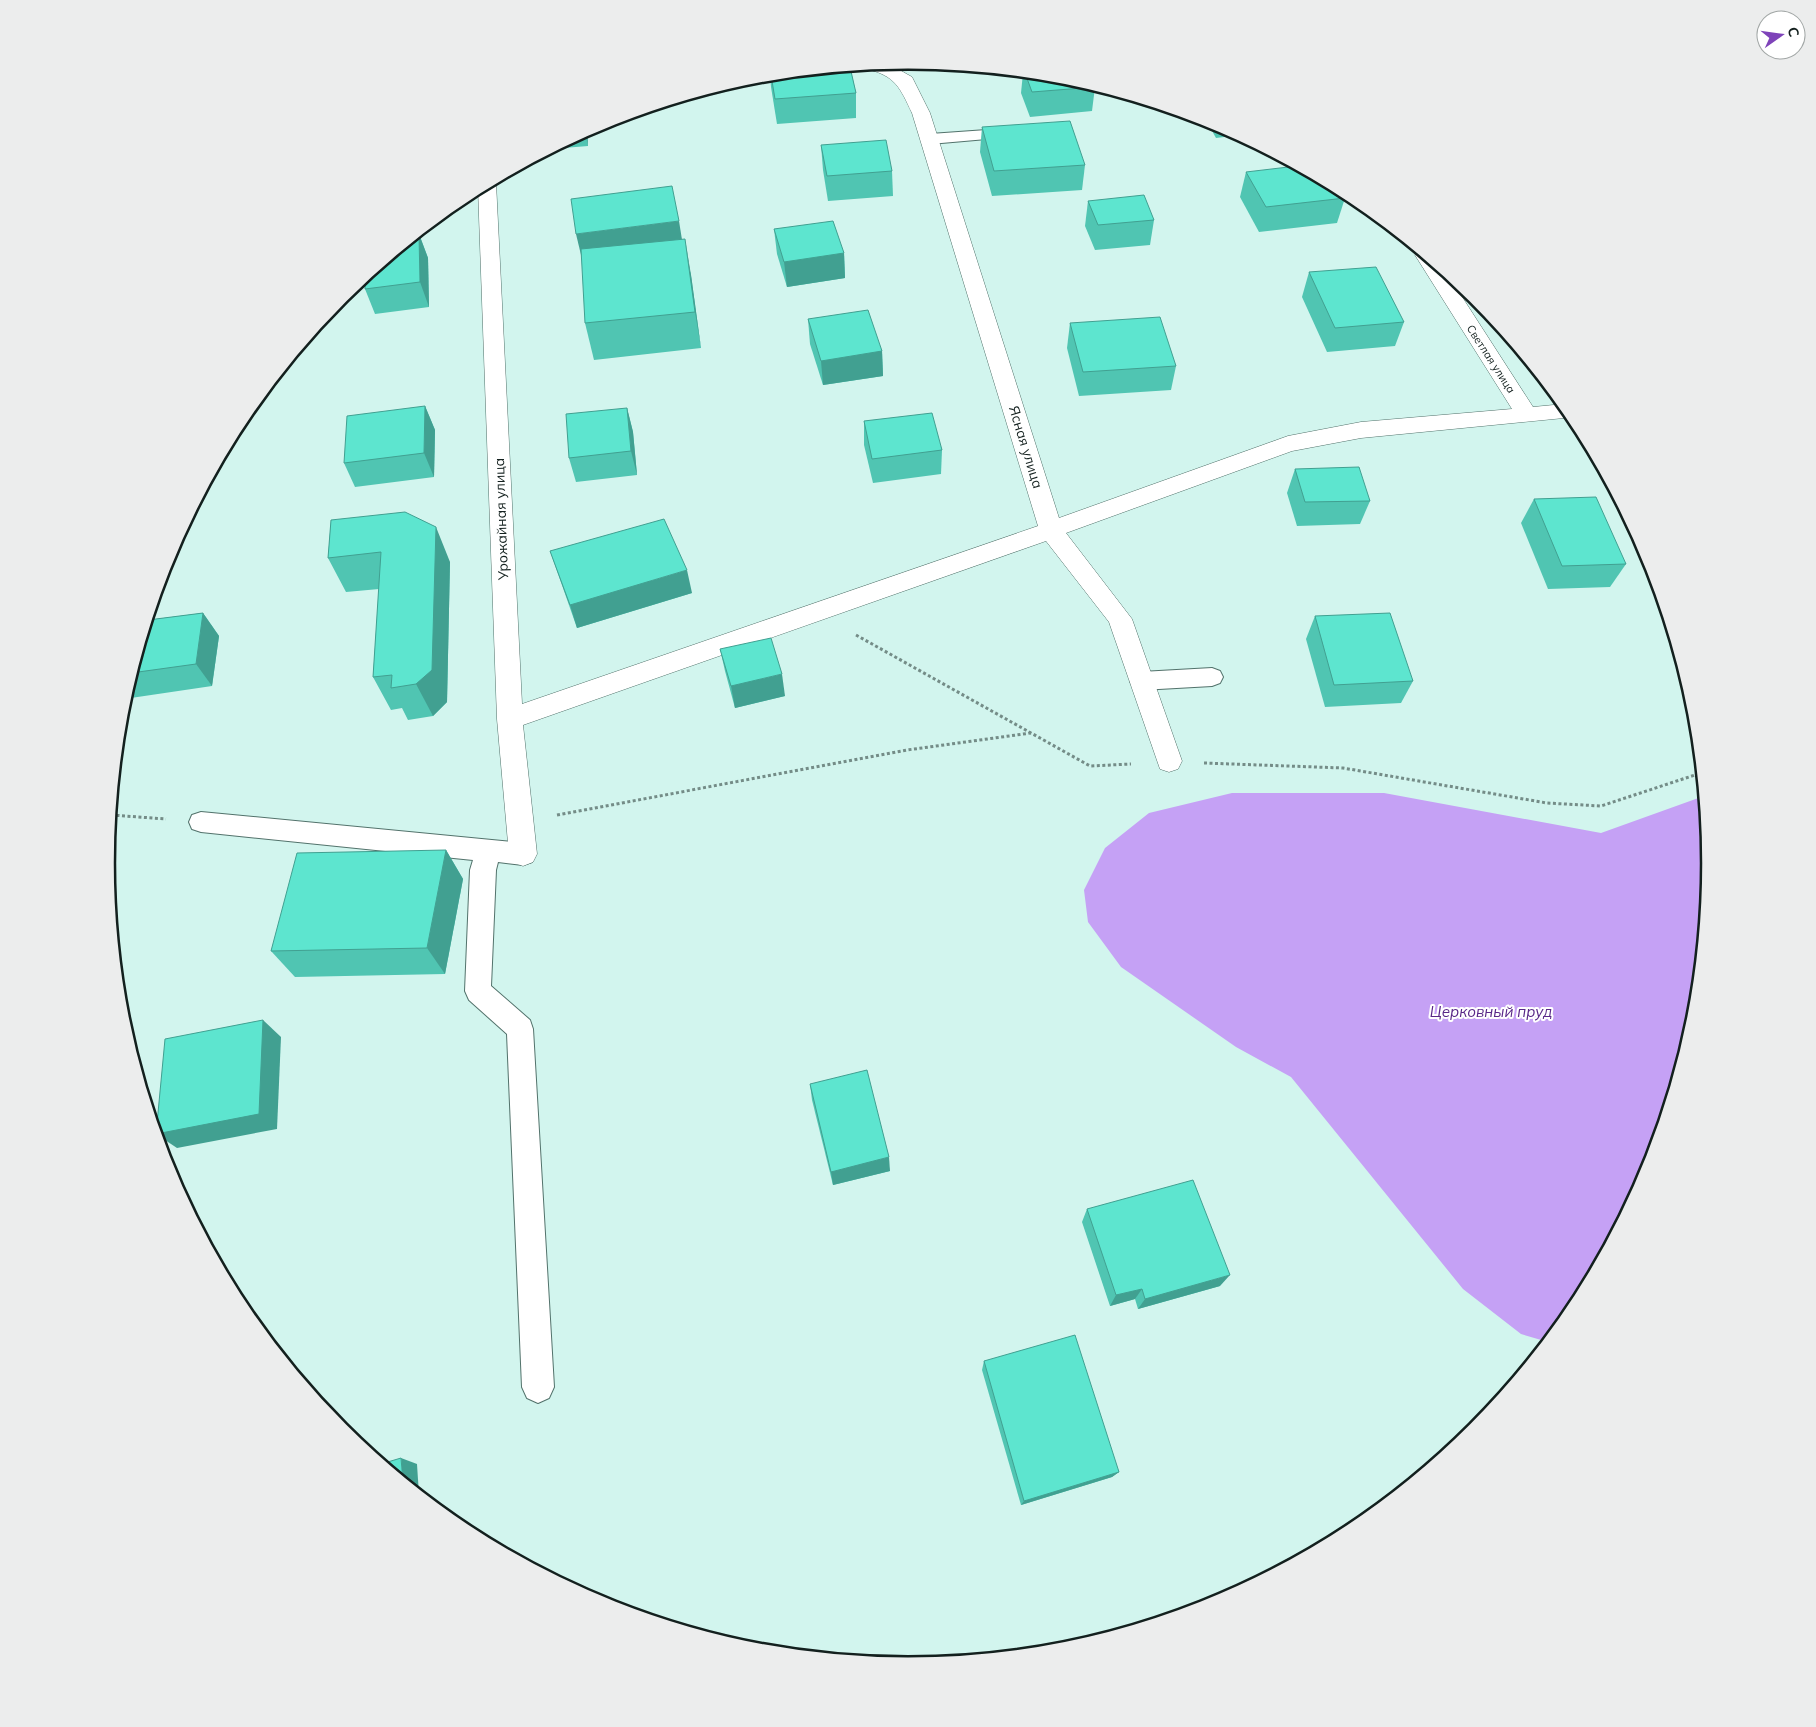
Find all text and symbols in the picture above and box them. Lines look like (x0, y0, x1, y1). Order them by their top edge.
north arrow (1756, 10, 1806, 60)
text: С (1784, 25, 1804, 39)
street label: Светлая улица (1464, 322, 1518, 396)
street label: Ясная улица (1005, 403, 1047, 491)
street label: Урожайная улица (490, 457, 512, 582)
water label: Церковный пруд (1430, 1002, 1552, 1021)

